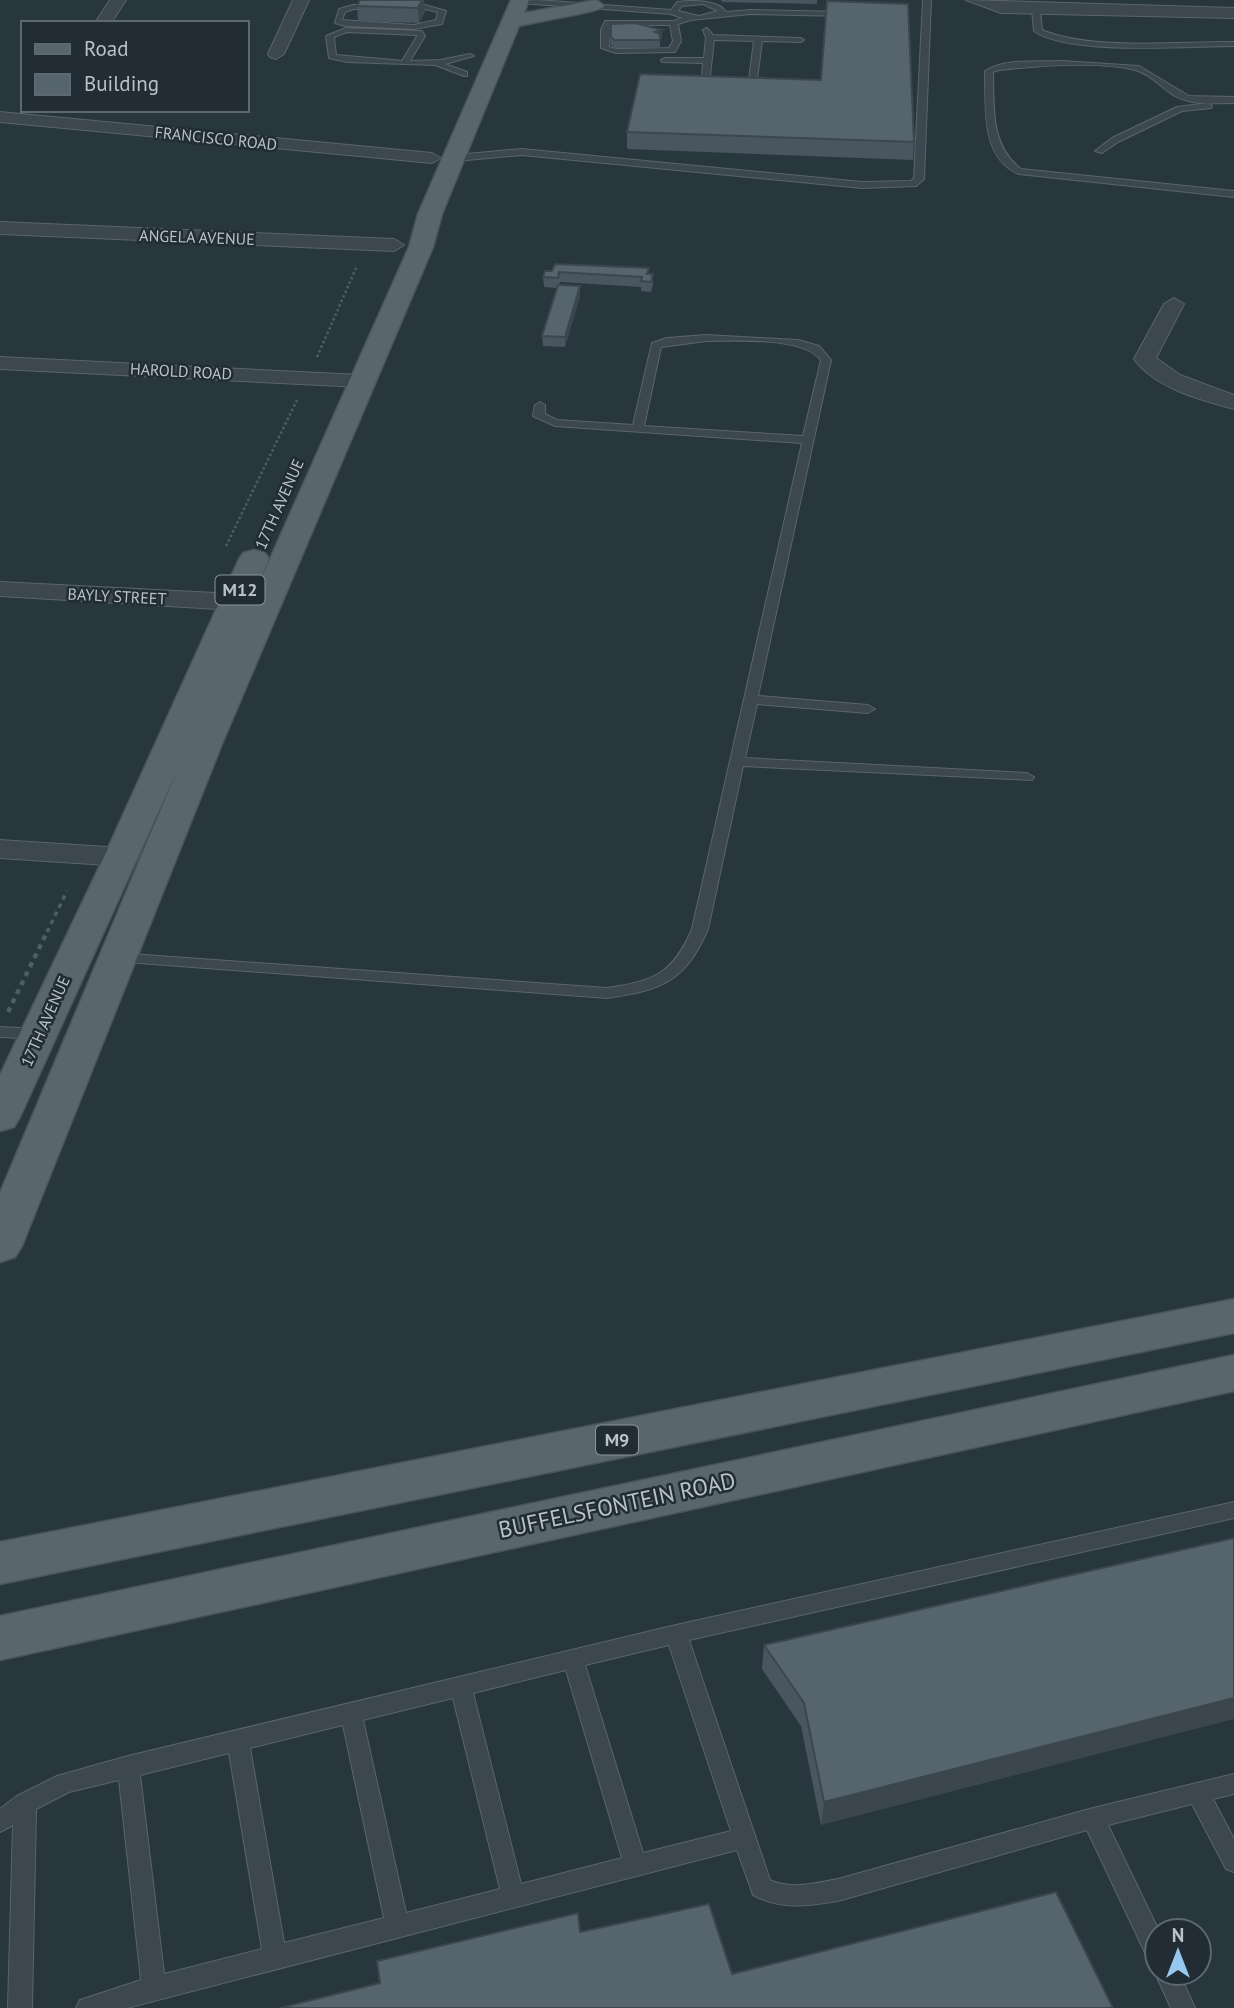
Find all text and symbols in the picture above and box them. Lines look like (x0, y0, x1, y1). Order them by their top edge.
legend (21, 21, 248, 112)
text: Road (84, 35, 128, 62)
text: Building (84, 70, 159, 97)
street label: FRANCISCO ROAD (154, 122, 278, 154)
street label: ANGELA AVENUE (139, 225, 255, 249)
street label: HAROLD ROAD (130, 358, 232, 384)
street label: 17TH AVENUE (250, 456, 308, 552)
road number: M12 (216, 576, 264, 604)
street label: BAYLY STREET (67, 583, 167, 609)
street label: 17TH AVENUE (16, 973, 74, 1069)
road number: M9 (596, 1426, 638, 1455)
street label: BUFFELSFONTEIN ROAD (496, 1465, 738, 1544)
north arrow (1143, 1917, 1213, 1987)
text: N (1172, 1923, 1184, 1947)

